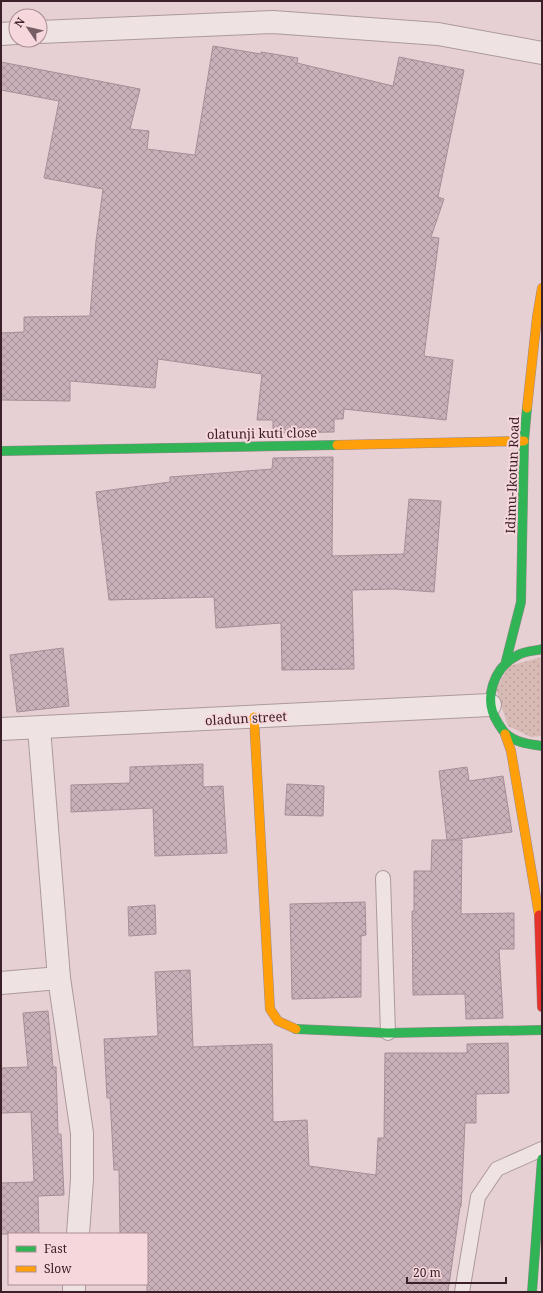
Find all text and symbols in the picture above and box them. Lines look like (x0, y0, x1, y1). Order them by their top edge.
north arrow (8, 8, 48, 48)
text: N (11, 14, 28, 30)
street label: Idimu-Ikotun Road (501, 416, 523, 534)
street label: olatunji kuti close (207, 423, 317, 443)
street label: oladun street (205, 707, 288, 729)
legend (8, 1233, 148, 1285)
text: Fast (44, 1240, 67, 1257)
scale bar (407, 1259, 506, 1285)
text: Slow (44, 1260, 72, 1277)
text: 20 m (413, 1264, 441, 1281)

